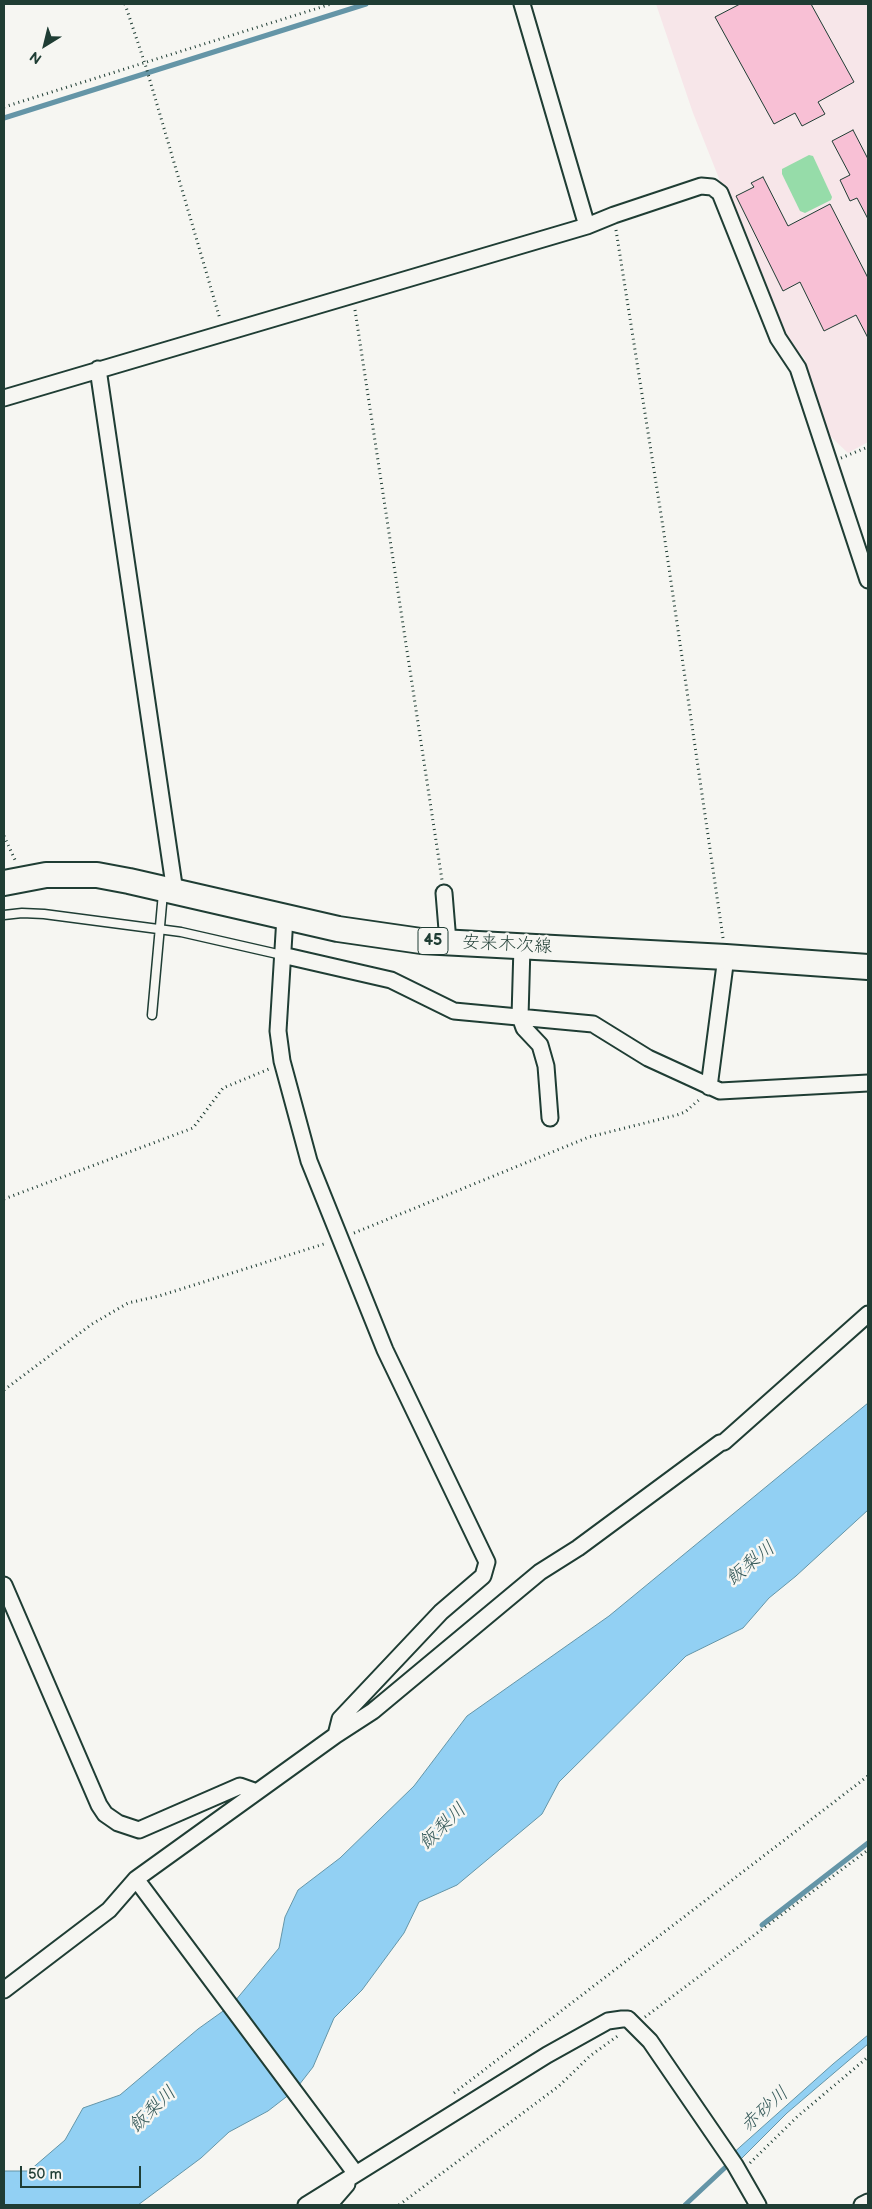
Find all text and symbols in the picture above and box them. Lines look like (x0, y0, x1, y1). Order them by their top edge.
north arrow (20, 20, 70, 70)
text: N (27, 48, 45, 68)
road number: 45 (418, 928, 448, 954)
street label: 安来木次線 (461, 932, 553, 958)
water label: 飯梨川 (722, 1537, 780, 1591)
water label: 飯梨川 (415, 1799, 471, 1855)
water label: 飯梨川 (125, 2082, 181, 2138)
water label: 赤砂川 (736, 2082, 794, 2138)
scale bar (22, 2156, 144, 2188)
text: 50 m (28, 2165, 62, 2184)

